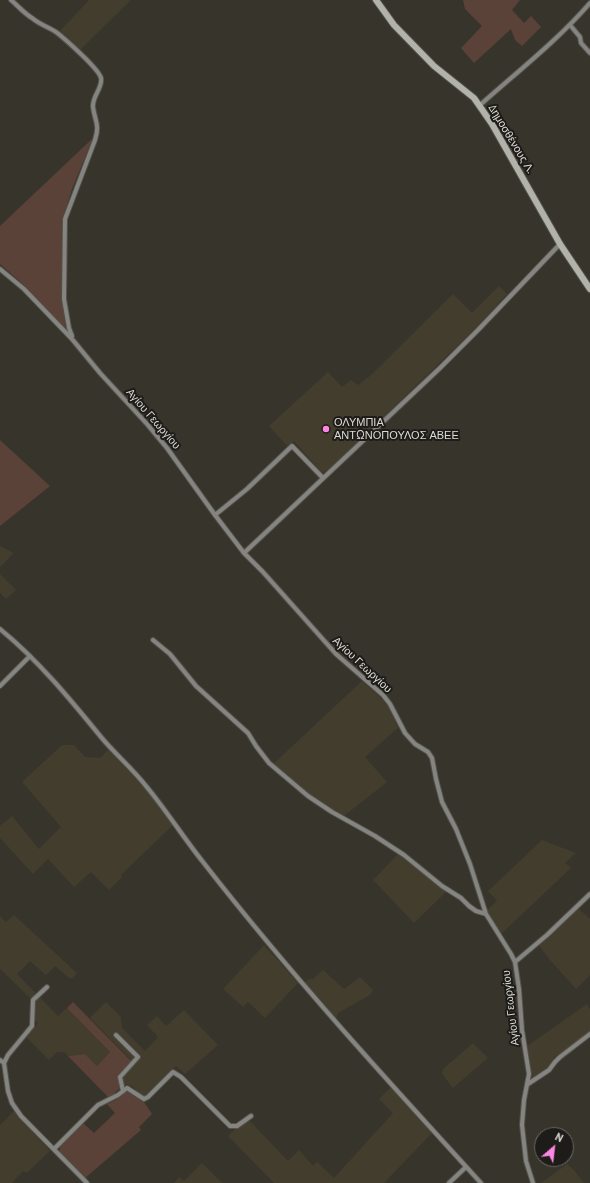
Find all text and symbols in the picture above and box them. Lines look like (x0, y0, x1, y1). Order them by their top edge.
street label: Δημοσθένους Λ. (485, 102, 537, 176)
street label: Αγίου Γεωργίου (123, 386, 183, 452)
place label: ΟΛΥΜΠΙΑ ΑΝΤΩΝΟΠΟΥΛΟΣ ΑΒΕΕ (334, 416, 459, 442)
marker: ΟΛΥΜΠΙΑ ΑΝΤΩΝΟΠΟΥΛΟΣ ΑΒΕΕ (321, 424, 331, 434)
street label: Αγίου Γεωργίου (330, 634, 394, 696)
street label: Αγίου Γεωργίου (500, 969, 522, 1047)
north arrow (534, 1127, 574, 1167)
text: N (553, 1129, 566, 1145)

